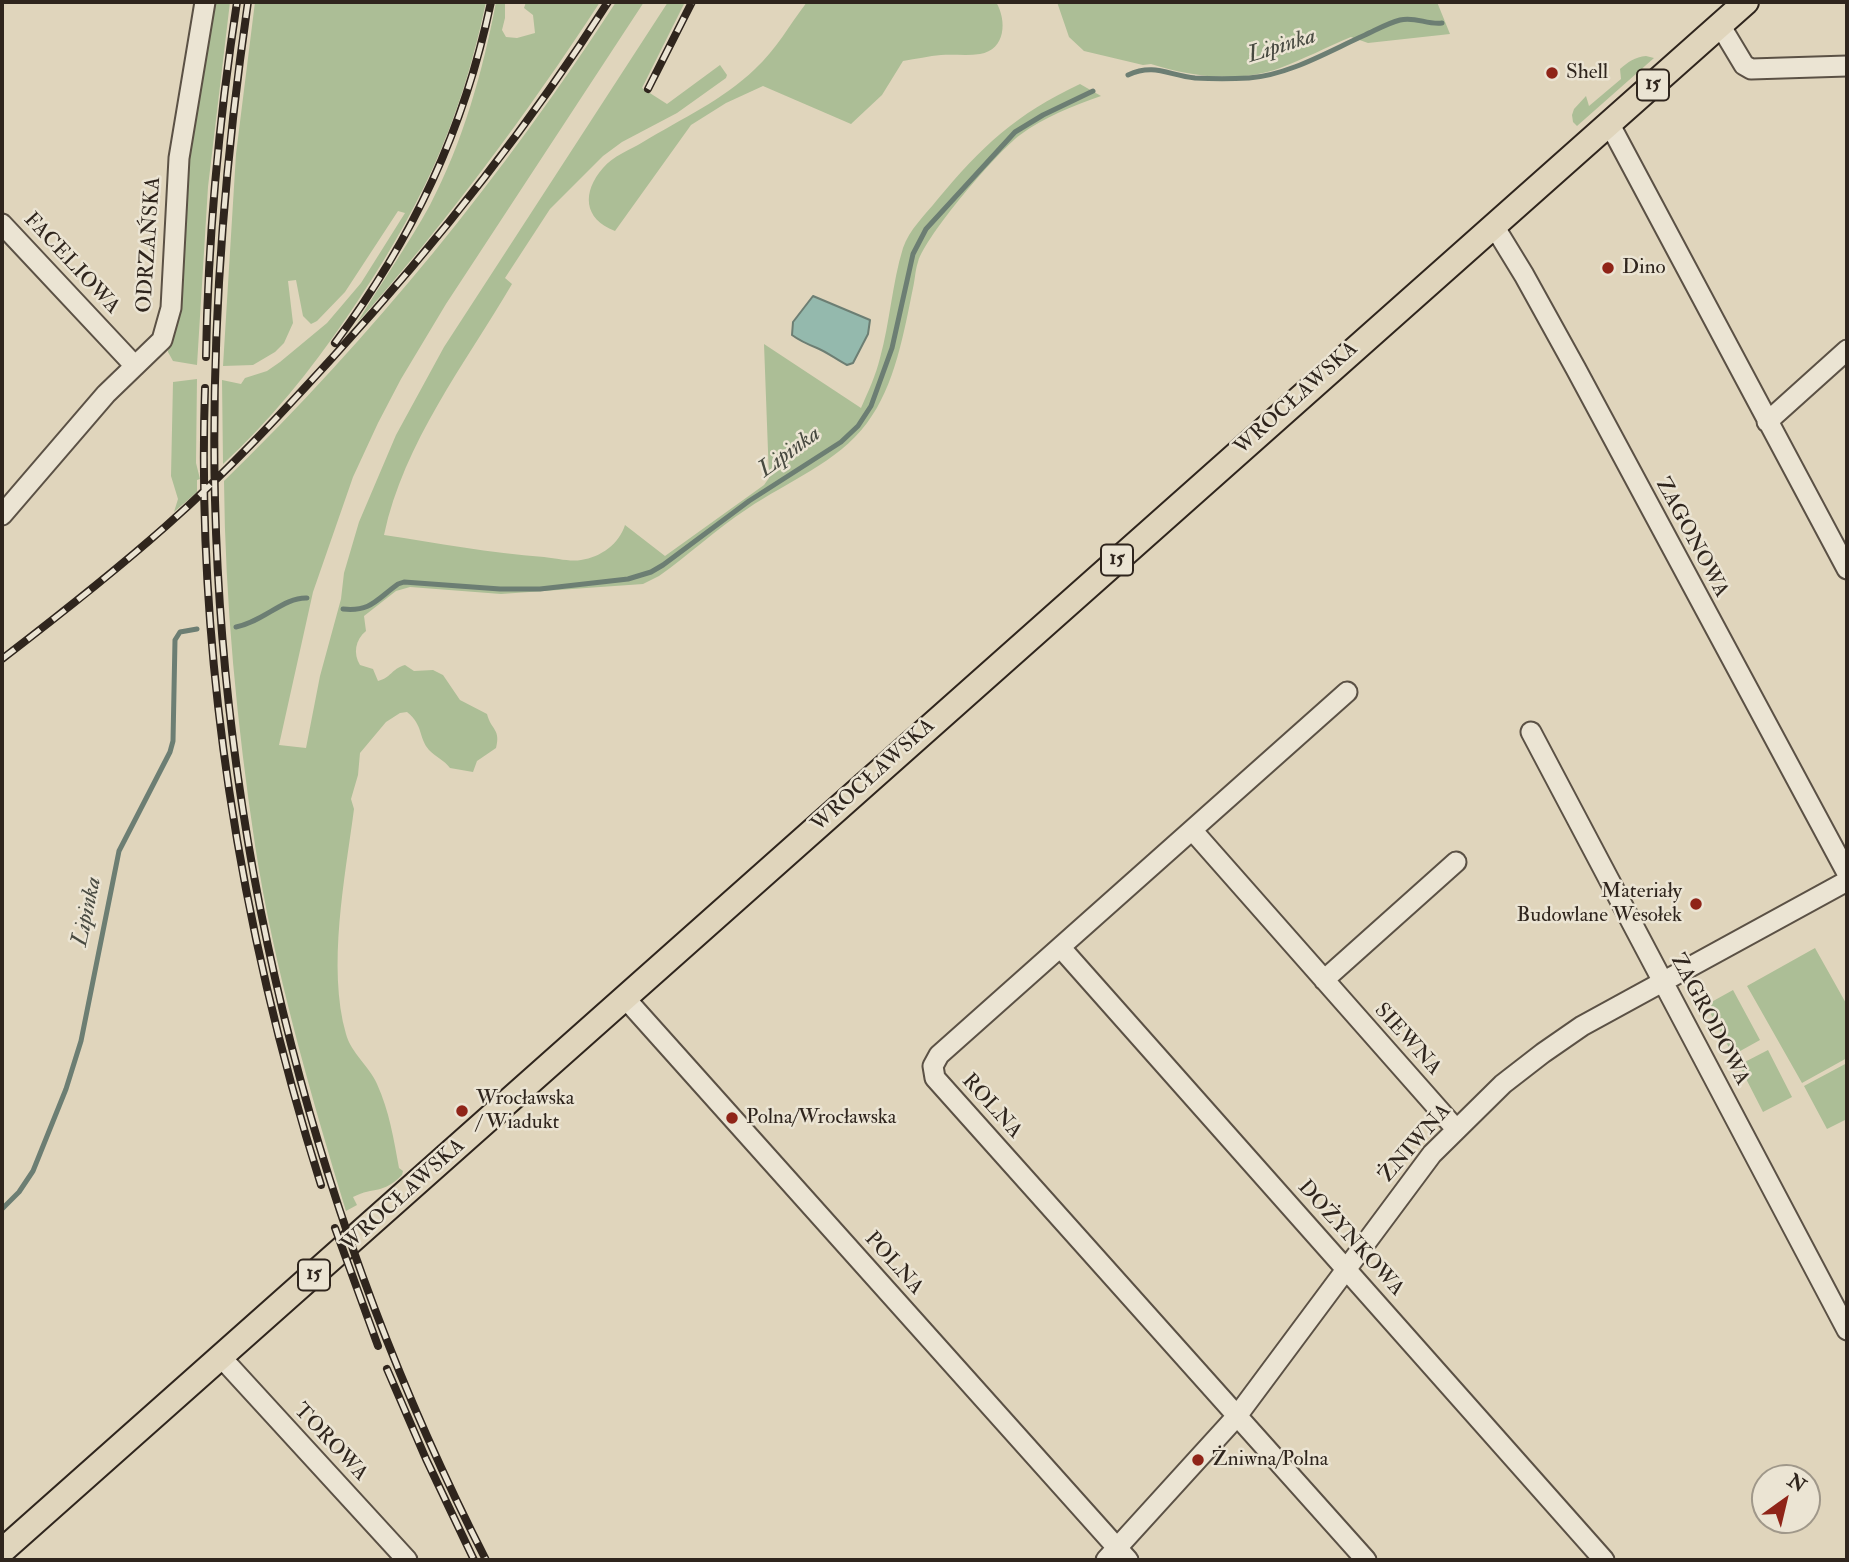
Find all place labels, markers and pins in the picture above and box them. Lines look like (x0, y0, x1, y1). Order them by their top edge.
place label: Shell (1566, 60, 1608, 86)
marker: Shell (1544, 65, 1560, 81)
place label: Dino (1622, 255, 1666, 281)
marker: Dino (1600, 260, 1616, 276)
place label: Materiały Budowlane Wesołek (1517, 879, 1682, 929)
marker: Materiały Budowlane Wesołek (1688, 896, 1704, 912)
place label: Wrocławska / Wiadukt (476, 1086, 574, 1136)
marker: Wrocławska / Wiadukt (454, 1103, 470, 1119)
place label: Polna/Wrocławska (746, 1105, 896, 1131)
marker: Polna/Wrocławska (724, 1110, 740, 1126)
place label: Żniwna/Polna (1212, 1447, 1328, 1473)
marker: Żniwna/Polna (1190, 1452, 1206, 1468)

